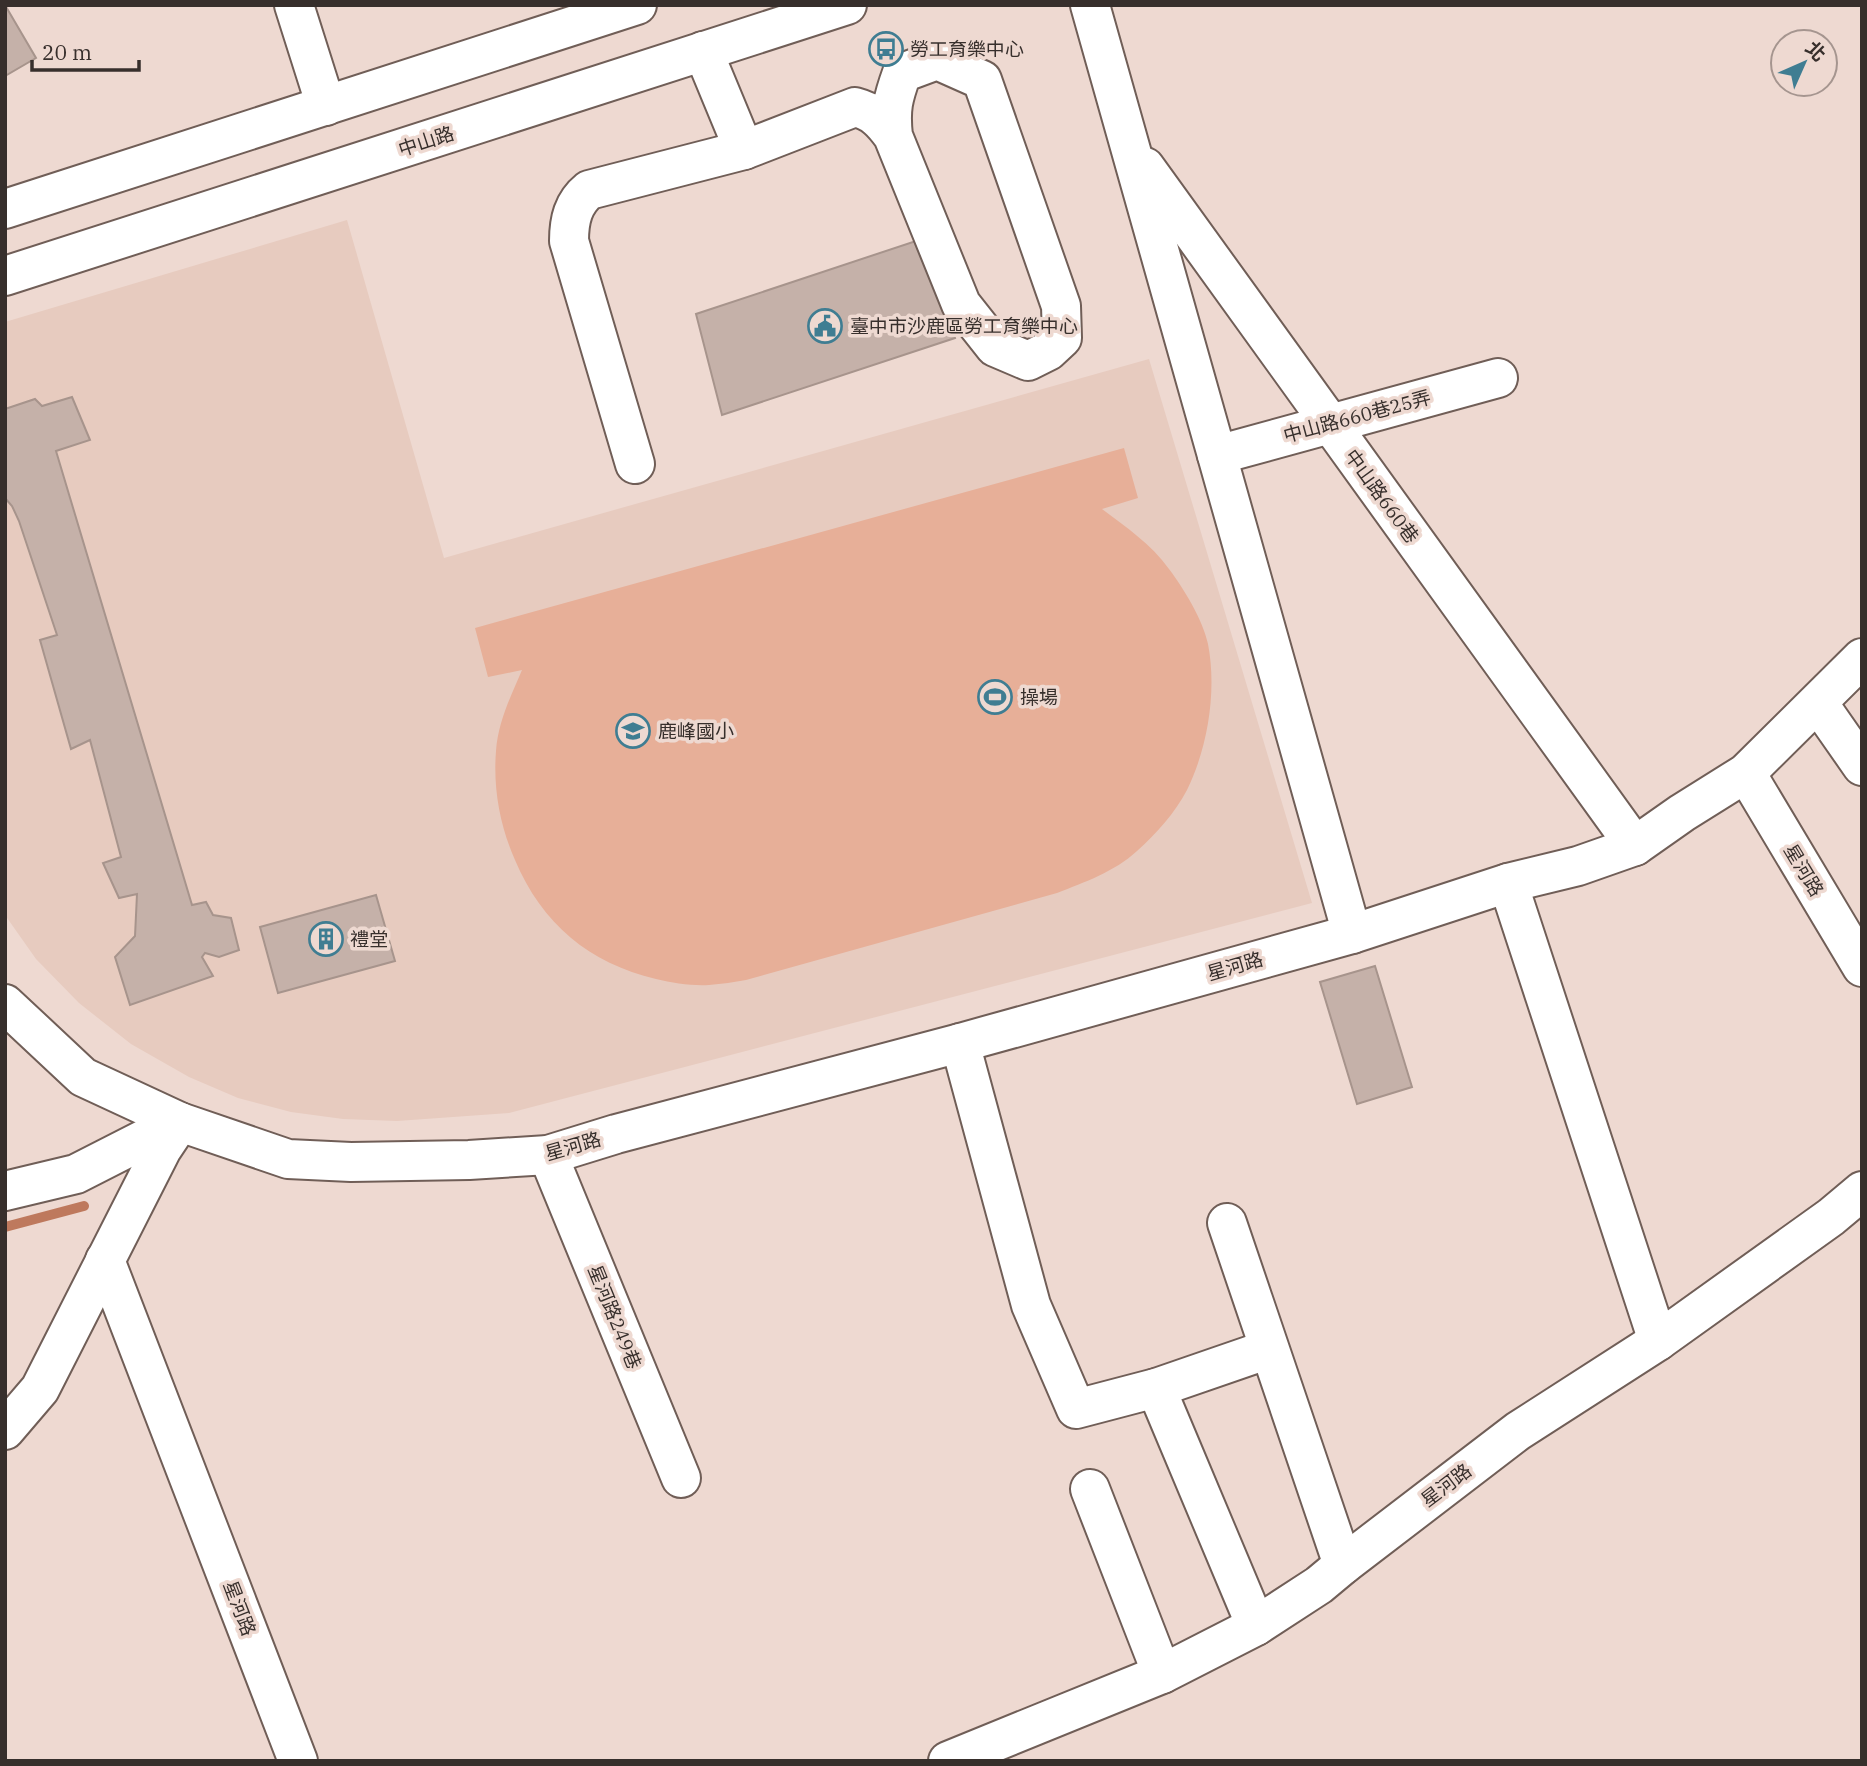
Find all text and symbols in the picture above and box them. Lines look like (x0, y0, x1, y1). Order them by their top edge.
scale bar (32, 28, 138, 72)
north arrow (1769, 28, 1839, 98)
bus stop icon: 勞工育樂中心 (867, 30, 905, 68)
text: 北 (1801, 36, 1831, 66)
place label: 勞工育樂中心 (910, 37, 1024, 61)
text: 20 m (42, 38, 92, 66)
street label: 中山路 (395, 121, 457, 161)
public building icon: 臺中市沙鹿區勞工育樂中心 (806, 307, 844, 345)
place label: 臺中市沙鹿區勞工育樂中心 (850, 314, 1078, 338)
street label: 中山路660巷25弄 (1280, 385, 1434, 447)
street label: 中山路660巷 (1340, 444, 1424, 548)
sports icon: 操場 (976, 678, 1014, 716)
place label: 操場 (1020, 685, 1058, 709)
school or university icon: 鹿峰國小 (614, 712, 652, 750)
place label: 鹿峰國小 (658, 719, 734, 743)
street label: 星河路 (1779, 839, 1829, 901)
building icon: 禮堂 (307, 920, 345, 958)
place label: 禮堂 (350, 927, 388, 951)
street label: 星河路 (1204, 947, 1266, 985)
street label: 星河路 (542, 1127, 604, 1165)
street label: 星河路249巷 (583, 1261, 647, 1373)
street label: 星河路 (1416, 1458, 1476, 1512)
street label: 星河路 (219, 1577, 261, 1639)

